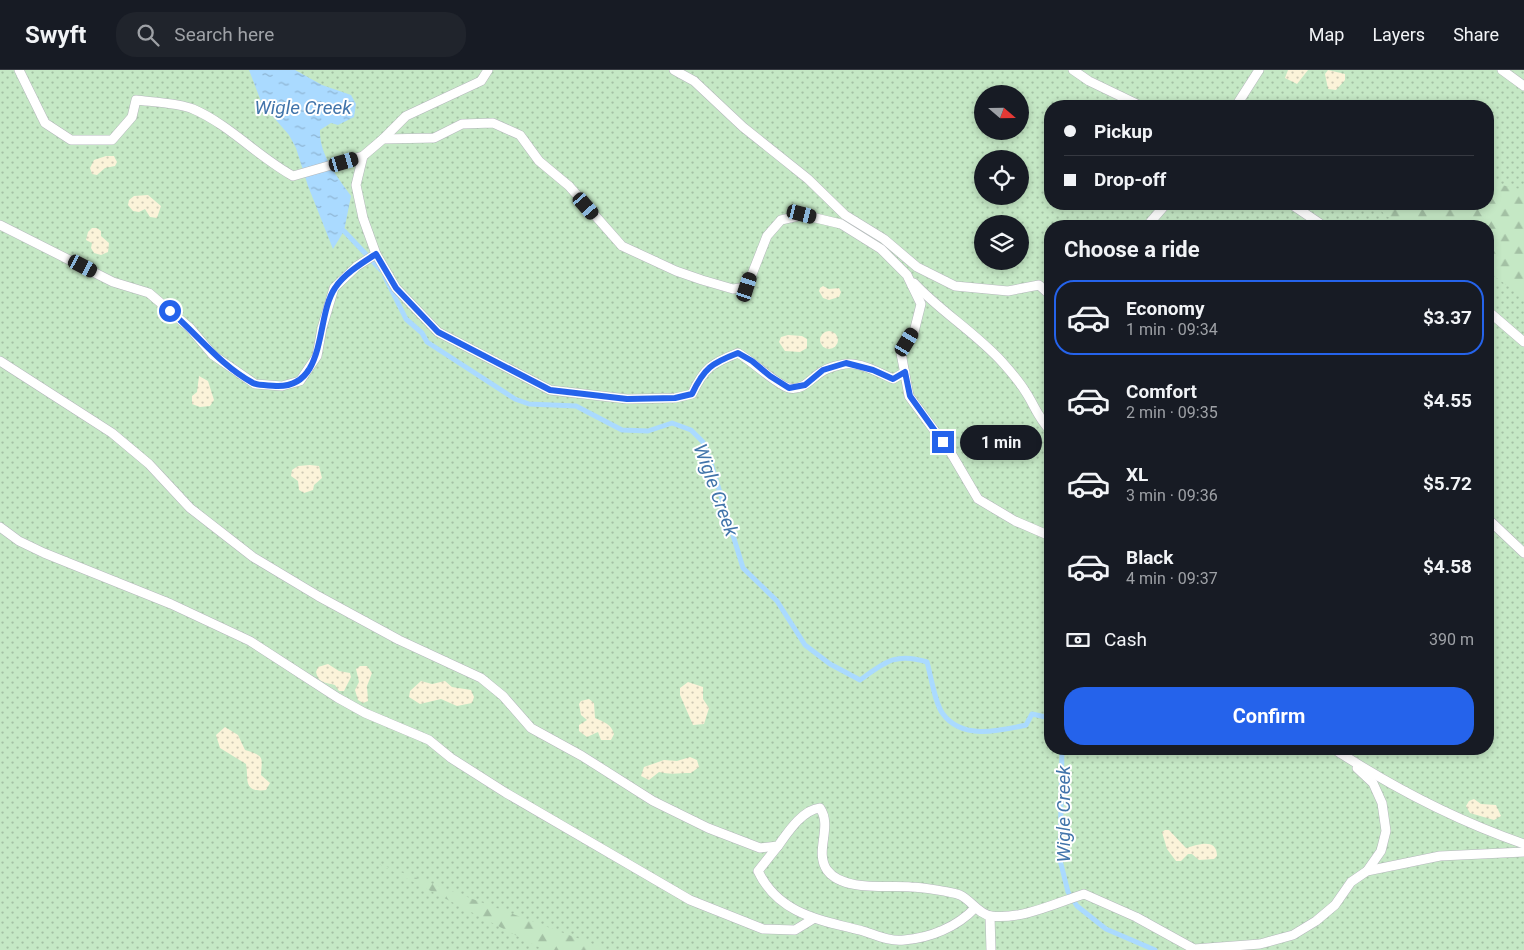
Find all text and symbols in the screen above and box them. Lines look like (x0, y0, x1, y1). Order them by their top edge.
search box (116, 12, 466, 57)
text: Swyft (25, 21, 86, 49)
icon: search (134, 21, 162, 49)
text: Search here (174, 23, 274, 46)
text: Map (1309, 24, 1344, 45)
text: Layers (1372, 24, 1425, 45)
text: Share (1453, 24, 1499, 45)
north arrow (974, 85, 1029, 140)
map controls (974, 85, 1029, 270)
water label: Wigle Creek (254, 96, 352, 119)
text: Pickup (1094, 120, 1153, 143)
button: locate (974, 150, 1029, 205)
car (327, 151, 360, 173)
text: Drop-off (1094, 168, 1166, 191)
car (570, 190, 601, 222)
car (785, 203, 818, 225)
button: layers (974, 215, 1029, 270)
text: Choose a ride (1064, 237, 1200, 262)
car (66, 253, 99, 279)
car (735, 270, 758, 304)
icon: car (1066, 295, 1111, 340)
text: Economy (1126, 297, 1205, 320)
route start (159, 300, 181, 322)
text: $3.37 (1423, 306, 1472, 329)
text: 1 min · 09:34 (1126, 320, 1218, 339)
car (892, 325, 921, 359)
icon: car (1066, 378, 1111, 423)
text: Comfort (1126, 380, 1197, 403)
text: $4.55 (1423, 389, 1472, 412)
text: 2 min · 09:35 (1126, 403, 1218, 422)
callout: 1 min (960, 424, 1043, 460)
route end (932, 431, 954, 453)
text: 1 min (981, 433, 1021, 452)
water label: Wigle Creek (689, 440, 744, 540)
icon: car (1066, 461, 1111, 506)
text: XL (1126, 463, 1148, 486)
text: $5.72 (1423, 472, 1472, 495)
text: 3 min · 09:36 (1126, 486, 1218, 505)
icon: car (1066, 544, 1111, 589)
text: Black (1126, 546, 1173, 569)
text: $4.58 (1423, 555, 1472, 578)
text: 4 min · 09:37 (1126, 569, 1218, 588)
icon: cash (1064, 626, 1092, 654)
text: Cash (1104, 628, 1147, 651)
text: 390 m (1429, 630, 1474, 649)
button: Confirm (1064, 687, 1474, 745)
water label: Wigle Creek (1052, 765, 1075, 863)

